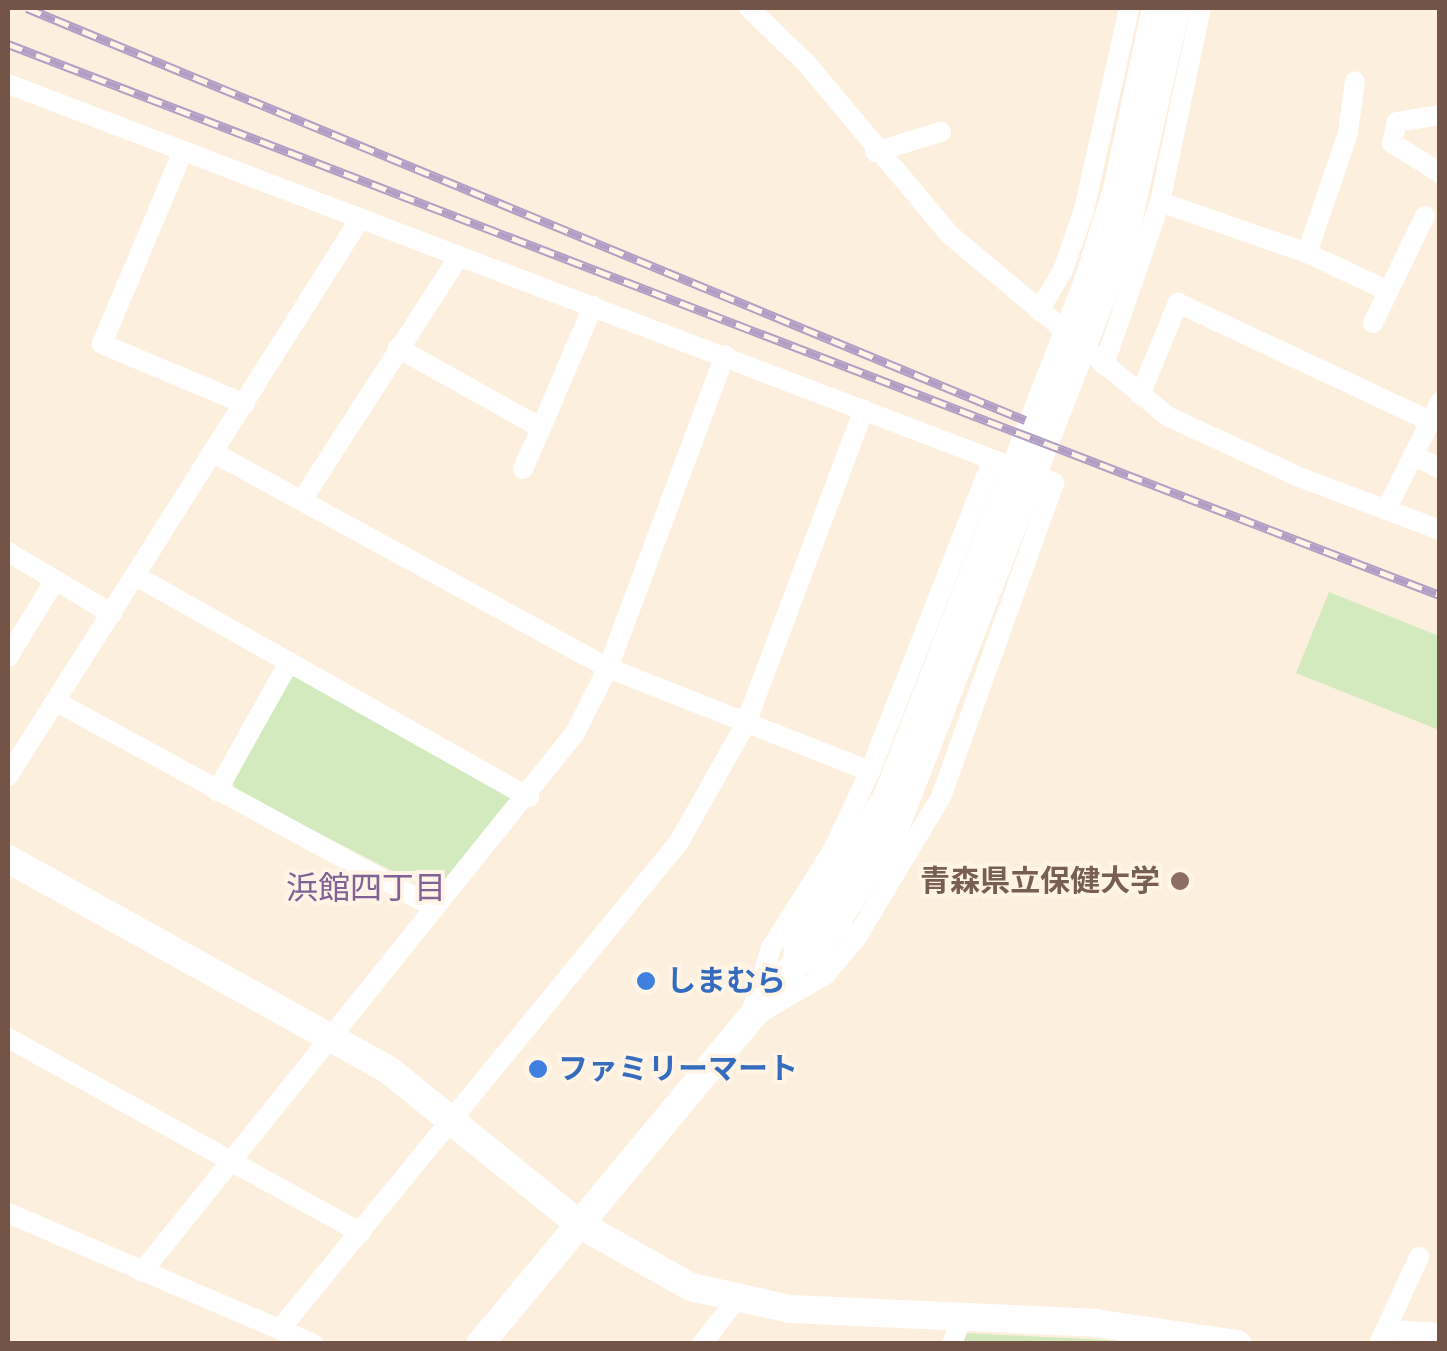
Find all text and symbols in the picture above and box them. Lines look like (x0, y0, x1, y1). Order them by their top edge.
place label: 青森県立保健大学 (920, 863, 1160, 899)
district label: 浜館四丁目 (286, 870, 446, 908)
marker: 青森県立保健大学 (1169, 870, 1191, 892)
place label: しまむら (666, 963, 786, 999)
marker: しまむら (635, 970, 657, 992)
place label: ファミリーマート (558, 1051, 798, 1087)
marker: ファミリーマート (527, 1058, 549, 1080)

